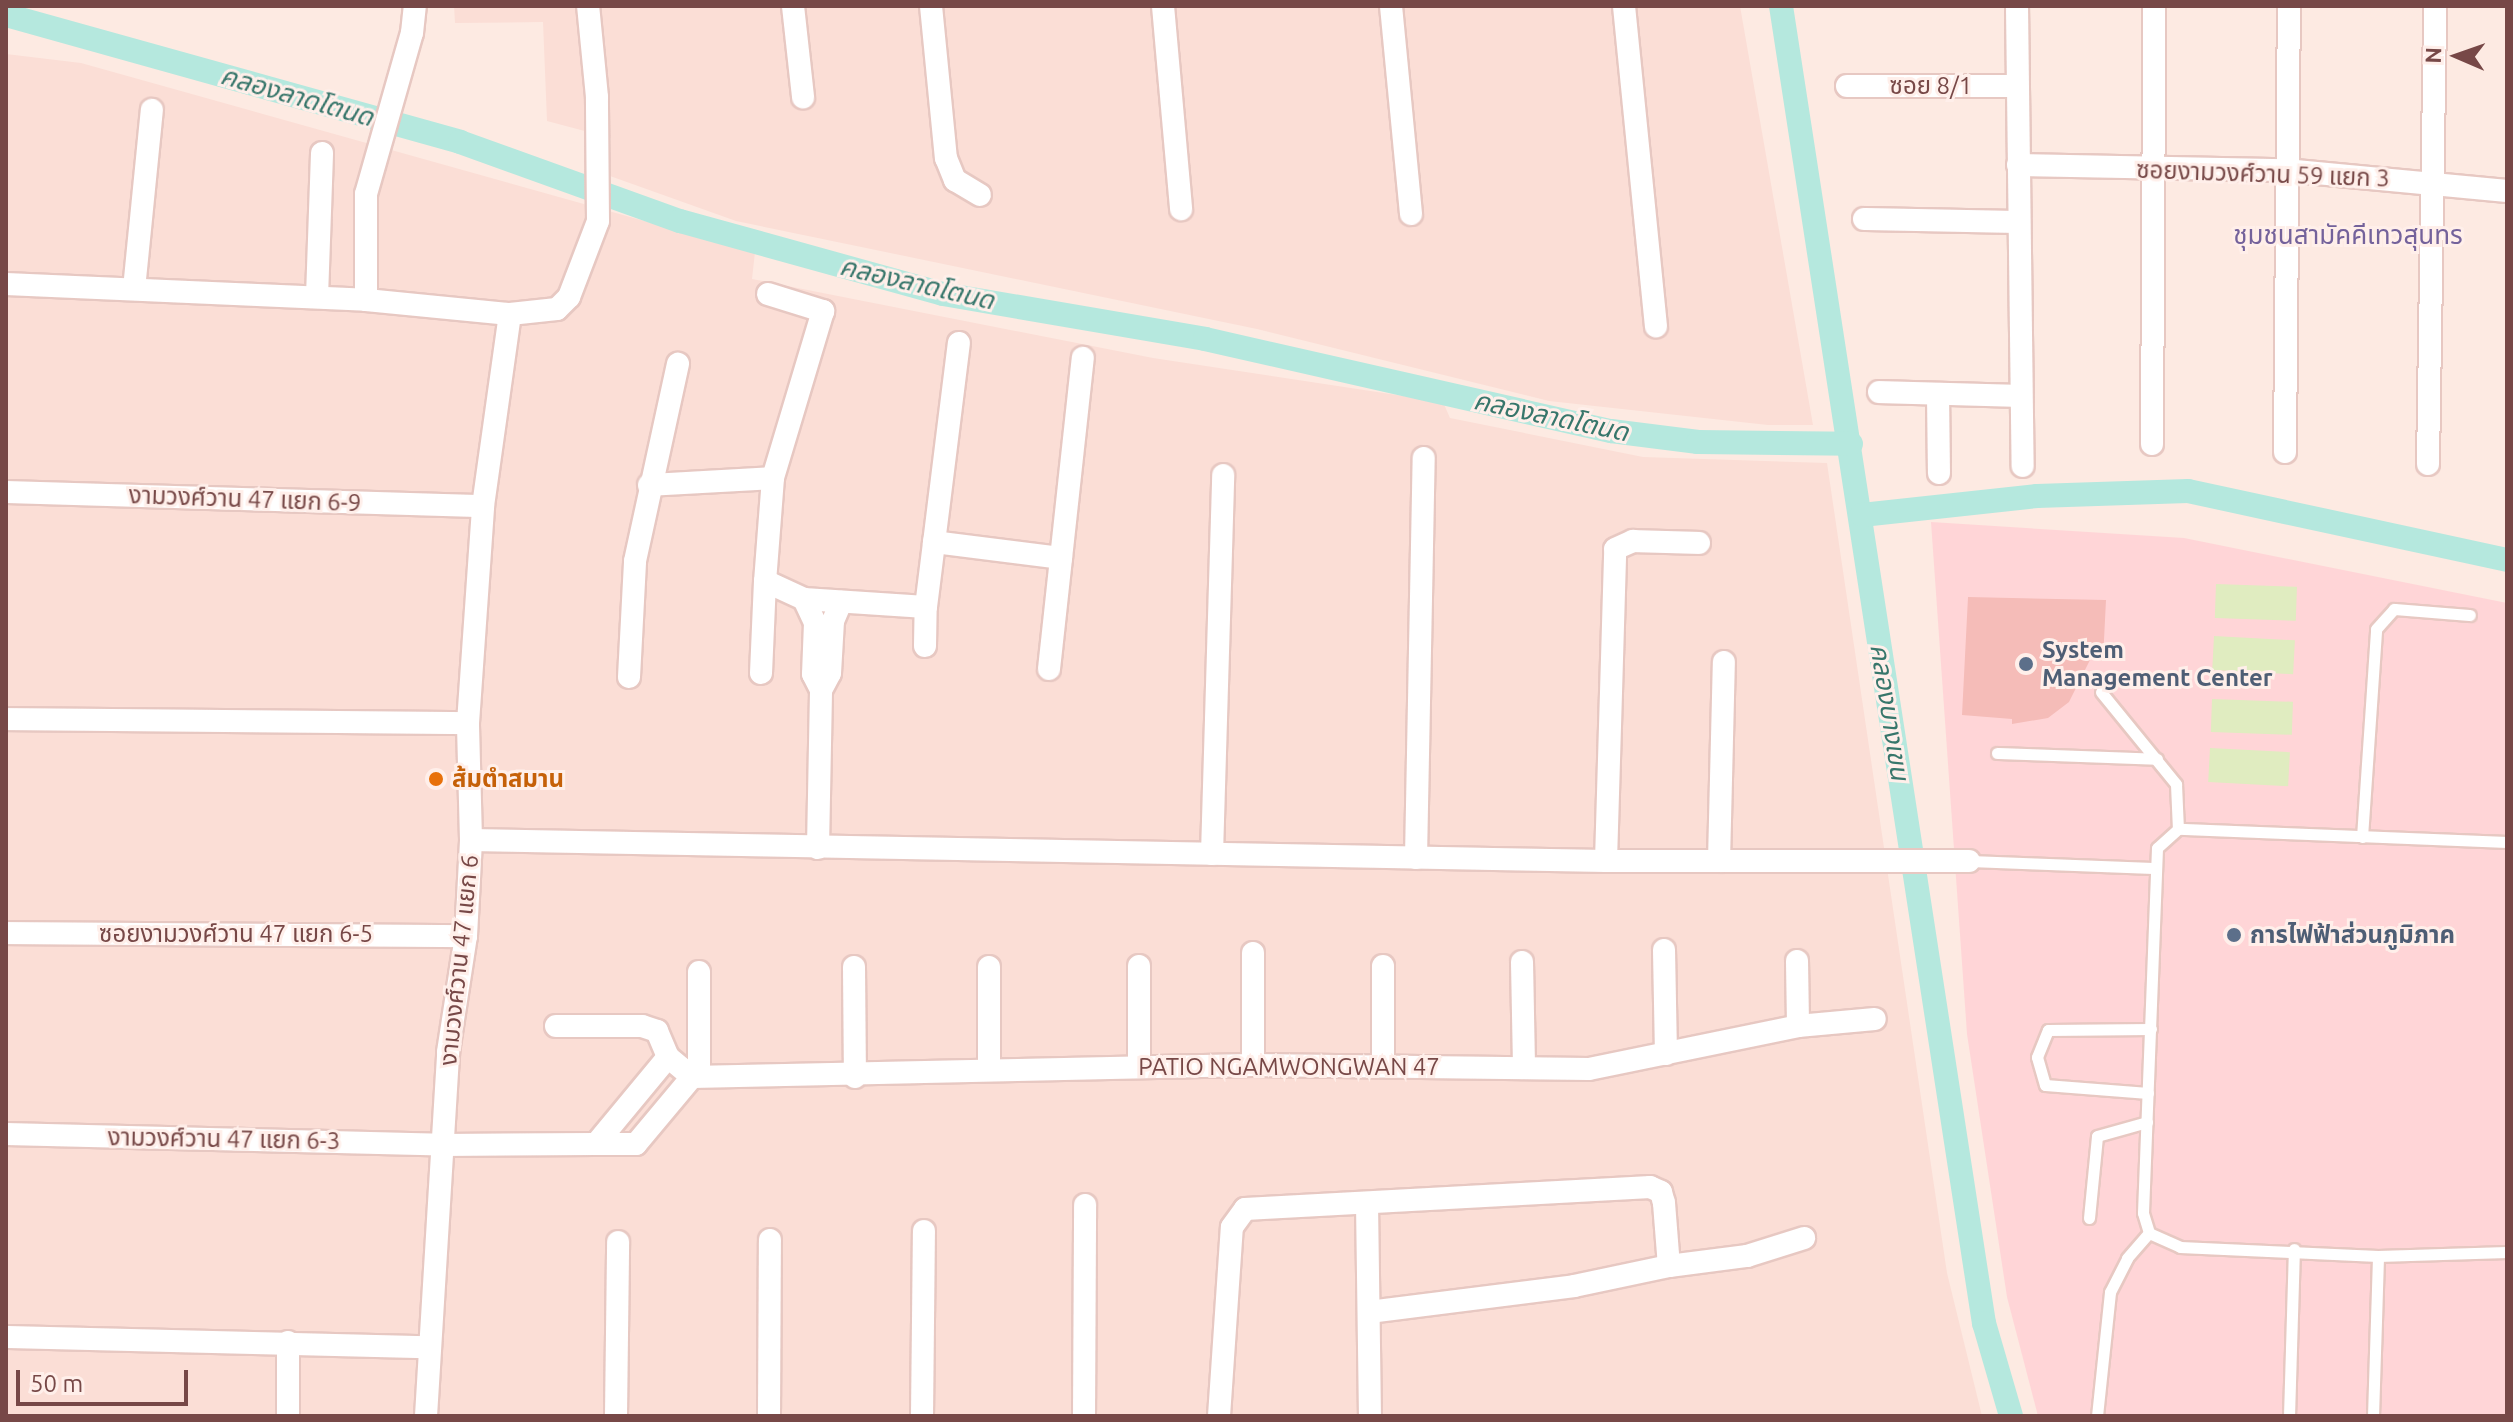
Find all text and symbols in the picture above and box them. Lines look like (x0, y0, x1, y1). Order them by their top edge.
north arrow (2417, 16, 2497, 96)
text: N (2420, 47, 2445, 64)
water label: คลองลาดโตนด (217, 59, 377, 133)
street label: ซอย 8/1 (1890, 72, 1972, 100)
street label: ซอยงามวงศ์วาน 59 แยก 3 (2136, 155, 2390, 193)
district label: ชุมชนสามัคคีเทวสุนทร (2233, 219, 2463, 251)
water label: คลองลาดโตนด (837, 250, 997, 316)
water label: คลองลาดโตนด (1471, 384, 1631, 448)
street label: งามวงศ์วาน 47 แยก 6-9 (128, 481, 362, 517)
place label: System Management Center (2042, 636, 2273, 692)
water label: คลองบางเขน (1864, 642, 1916, 782)
marker: System Management Center (2017, 655, 2035, 673)
place label: ส้มตำสมาน (452, 765, 564, 793)
marker: ส้มตำสมาน (427, 770, 445, 788)
street label: งามวงศ์วาน 47 แยก 6 (434, 853, 484, 1067)
street label: ซอยงามวงศ์วาน 47 แยก 6-5 (99, 920, 373, 948)
place label: การไฟฟ้าส่วนภูมิภาค (2250, 921, 2455, 949)
marker: การไฟฟ้าส่วนภูมิภาค (2225, 926, 2243, 944)
street label: PATIO NGAMWONGWAN 47 (1138, 1053, 1440, 1081)
street label: งามวงศ์วาน 47 แยก 6-3 (107, 1123, 341, 1155)
scale bar (20, 1354, 192, 1404)
text: 50 m (30, 1370, 83, 1397)

